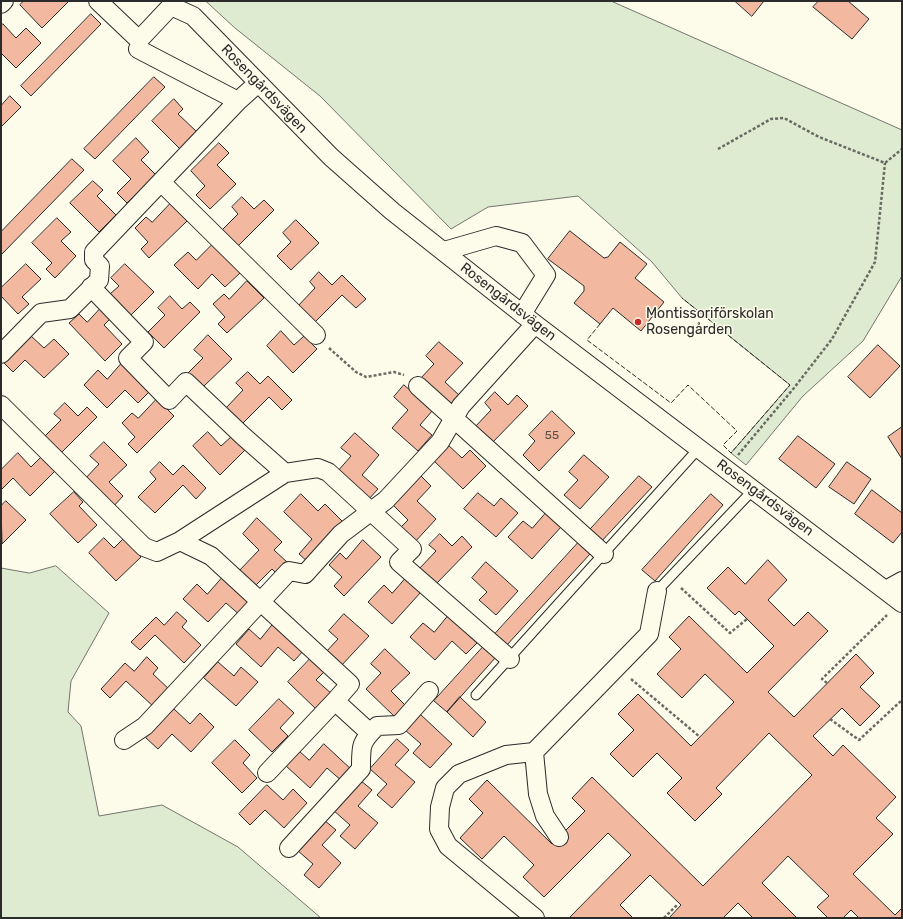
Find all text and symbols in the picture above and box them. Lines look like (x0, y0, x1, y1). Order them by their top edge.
street label: Rosengårdsvägen (217, 41, 311, 137)
street label: Rosengårdsvägen (457, 259, 559, 345)
place label: Montissoriförskolan Rosengården (646, 306, 774, 338)
marker: Montissoriförskolan Rosengården (633, 317, 643, 327)
house number: 55 (545, 429, 559, 443)
street label: Rosengårdsvägen (713, 456, 817, 540)

